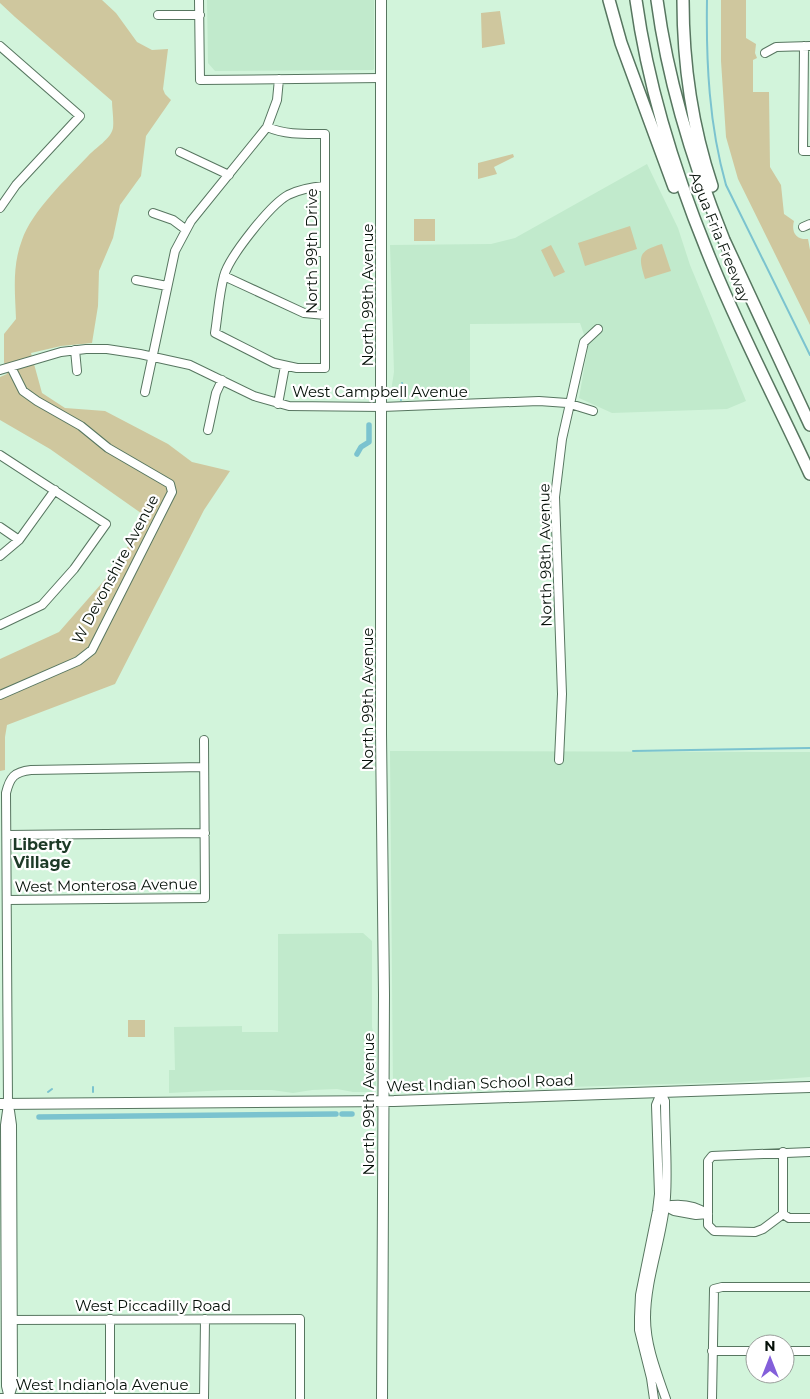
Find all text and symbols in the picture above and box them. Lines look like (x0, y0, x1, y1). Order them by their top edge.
street label: Agua Fria Freeway (685, 169, 755, 306)
street label: North 99th Drive (302, 188, 321, 314)
street label: North 99th Avenue (358, 223, 377, 367)
street label: West Campbell Avenue (292, 382, 468, 401)
street label: North 98th Avenue (534, 483, 556, 627)
street label: W Devonshire Avenue (68, 491, 162, 647)
street label: North 99th Avenue (358, 627, 377, 771)
district label: Liberty Village (12, 835, 72, 872)
street label: West Monterosa Avenue (14, 874, 198, 896)
street label: North 99th Avenue (359, 1032, 378, 1176)
street label: West Indian School Road (386, 1070, 574, 1096)
street label: West Piccadilly Road (75, 1296, 231, 1315)
north arrow (745, 1334, 795, 1384)
text: N (764, 1337, 776, 1355)
street label: West Indianola Avenue (16, 1375, 188, 1394)

